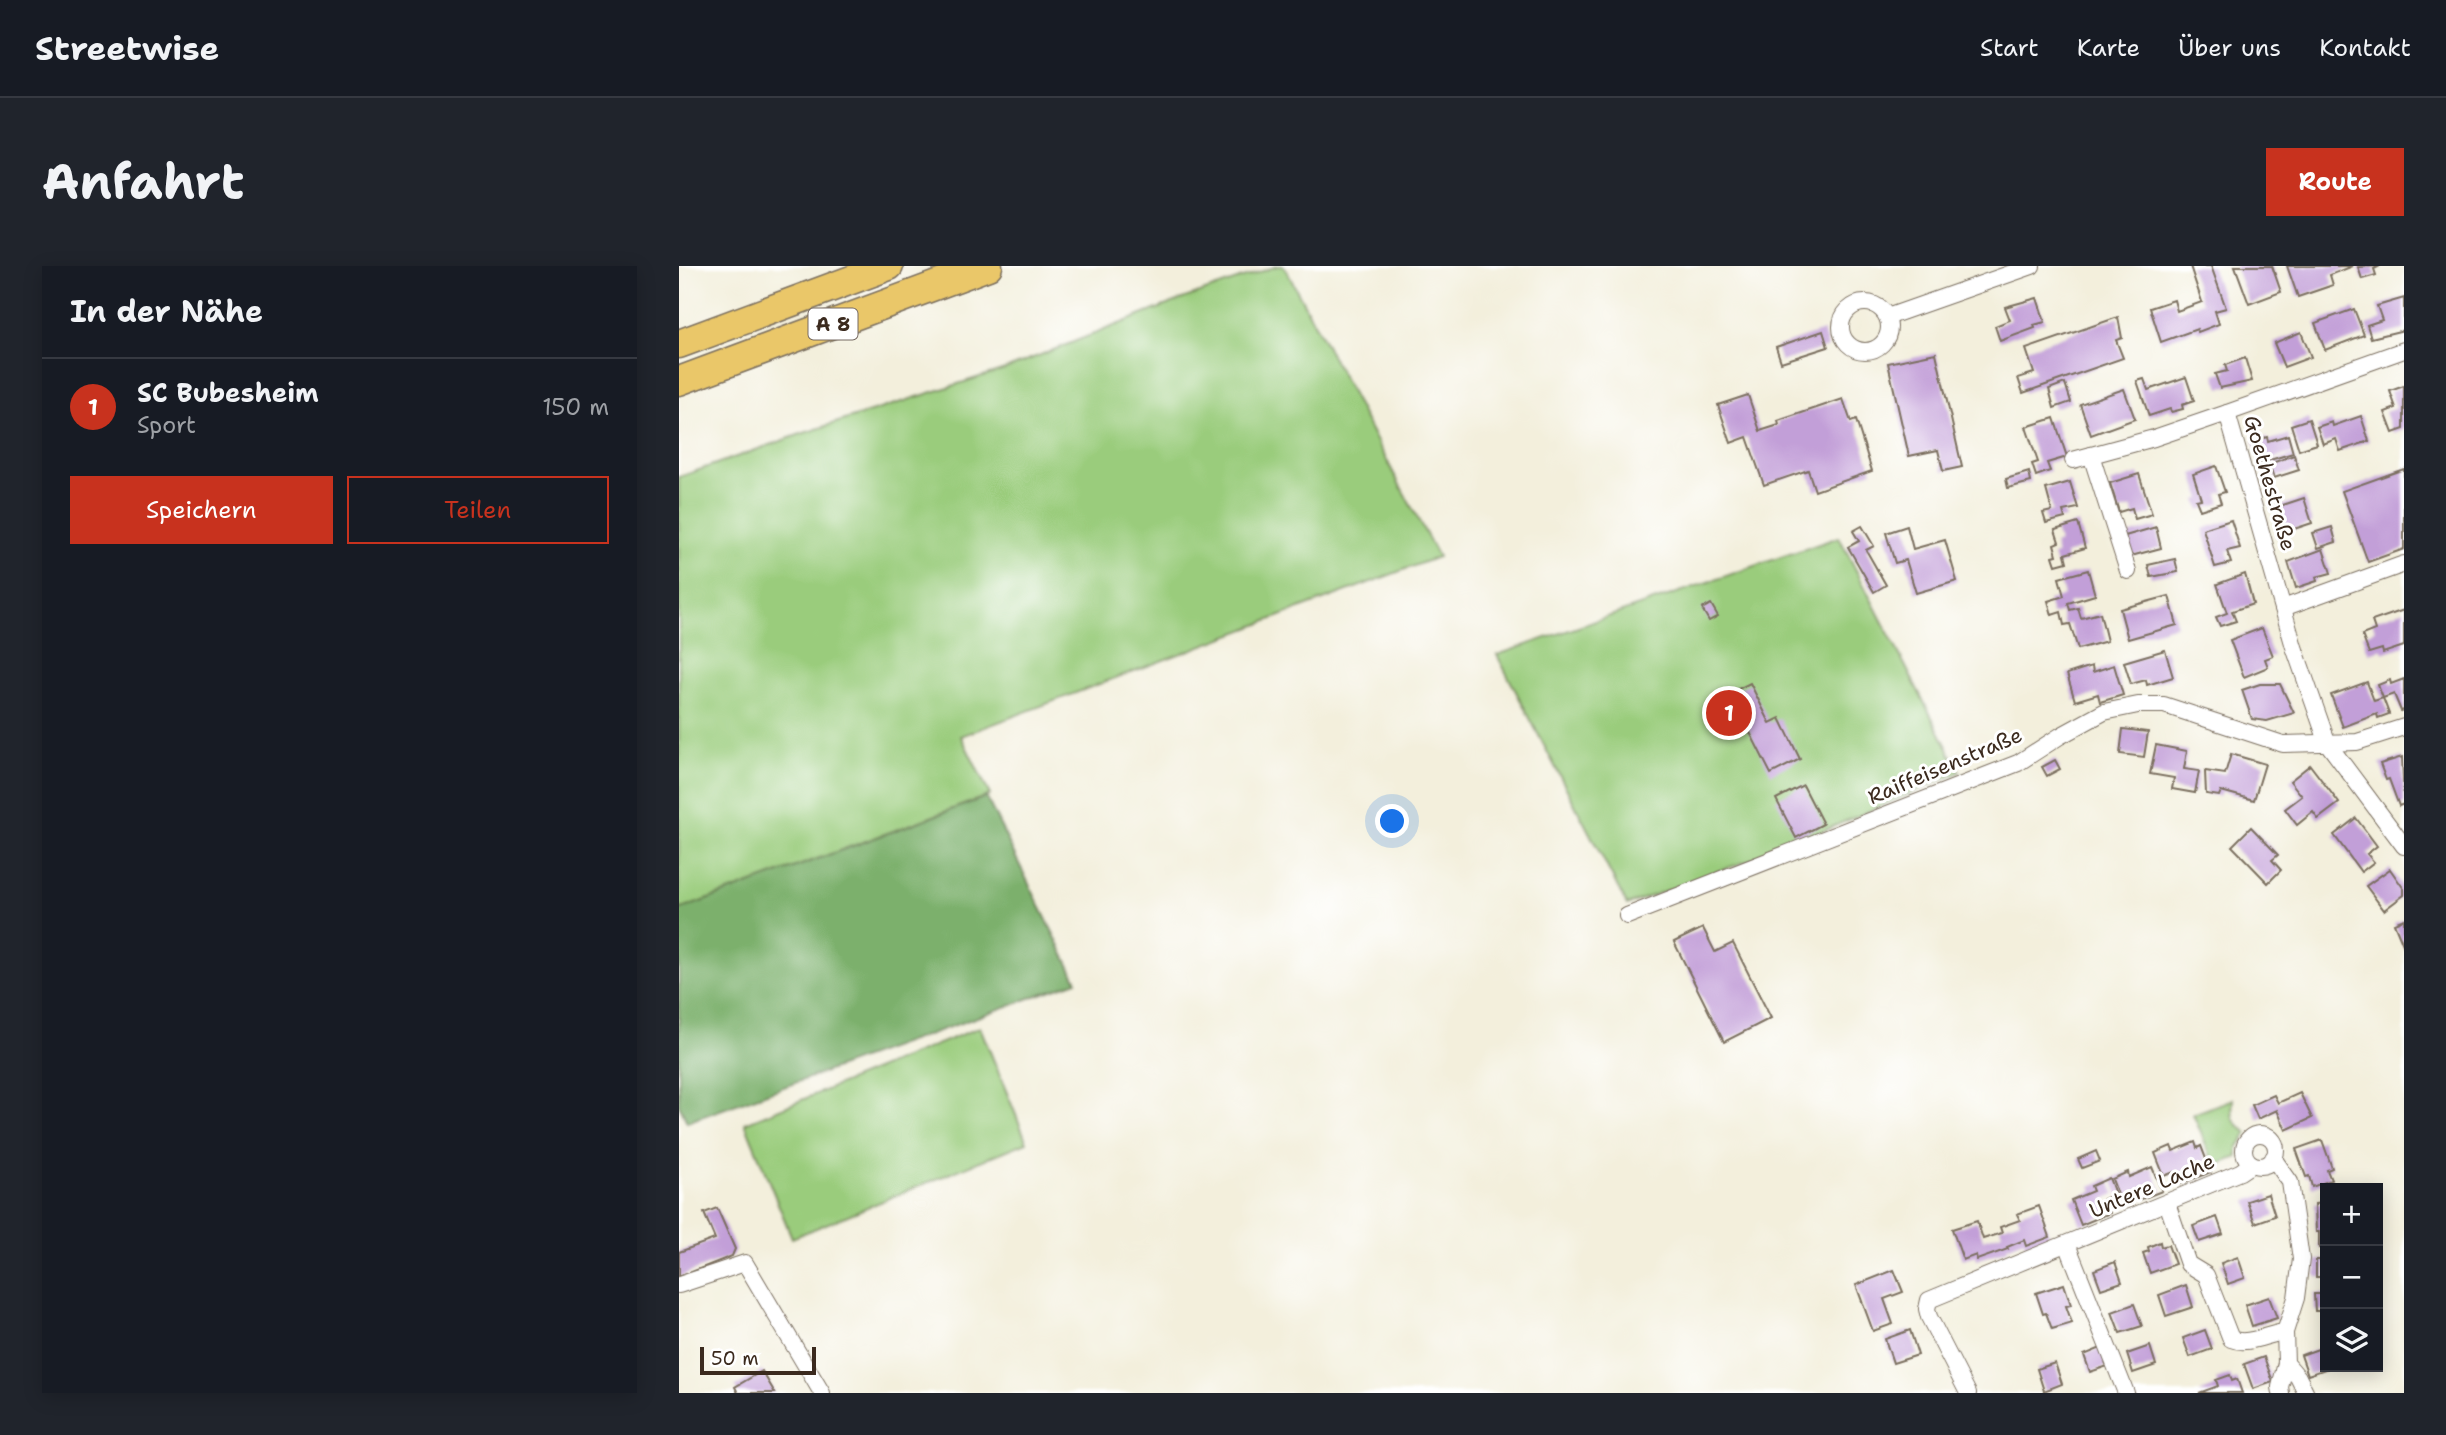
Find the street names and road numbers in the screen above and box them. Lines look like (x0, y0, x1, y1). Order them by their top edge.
road number: A 8 (809, 309, 857, 340)
street label: Goethestraße (2237, 412, 2303, 554)
street label: Raiffeisenstraße (1863, 721, 2027, 811)
street label: Untere Lache (2085, 1147, 2219, 1225)

